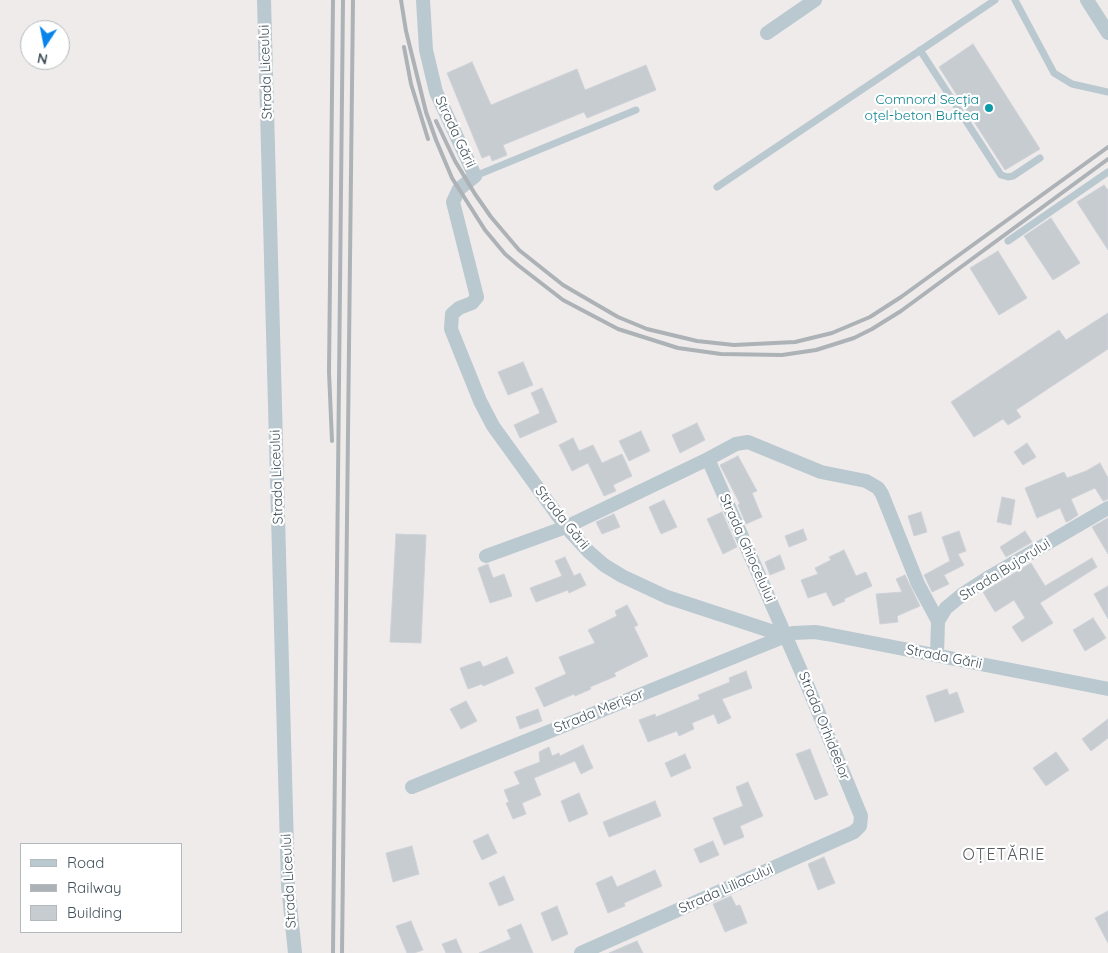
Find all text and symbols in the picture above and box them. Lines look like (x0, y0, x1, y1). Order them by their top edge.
north arrow (20, 20, 70, 70)
street label: Strada Liceului (256, 24, 276, 120)
text: N (36, 49, 49, 69)
place label: Comnord Secția oțel-beton Buftea (864, 92, 979, 124)
street label: Strada Gării (431, 94, 479, 170)
marker: Comnord Secția oțel-beton Buftea (983, 102, 995, 114)
street label: Strada Liceului (267, 429, 287, 525)
street label: Strada Gării (531, 483, 593, 553)
street label: Strada Ghiocelului (716, 491, 778, 605)
street label: Strada Bujorului (956, 535, 1054, 605)
street label: Strada Gării (905, 641, 983, 673)
street label: Strada Orhideelor (795, 669, 853, 783)
street label: Strada Merișor (552, 685, 646, 737)
street label: Strada Liceului (278, 833, 300, 929)
legend (20, 843, 182, 933)
district label: OȚETĂRIE (962, 845, 1046, 865)
text: Road (67, 853, 104, 872)
street label: Strada Liliacului (676, 861, 776, 917)
text: Railway (67, 878, 122, 897)
text: Building (67, 903, 122, 922)

